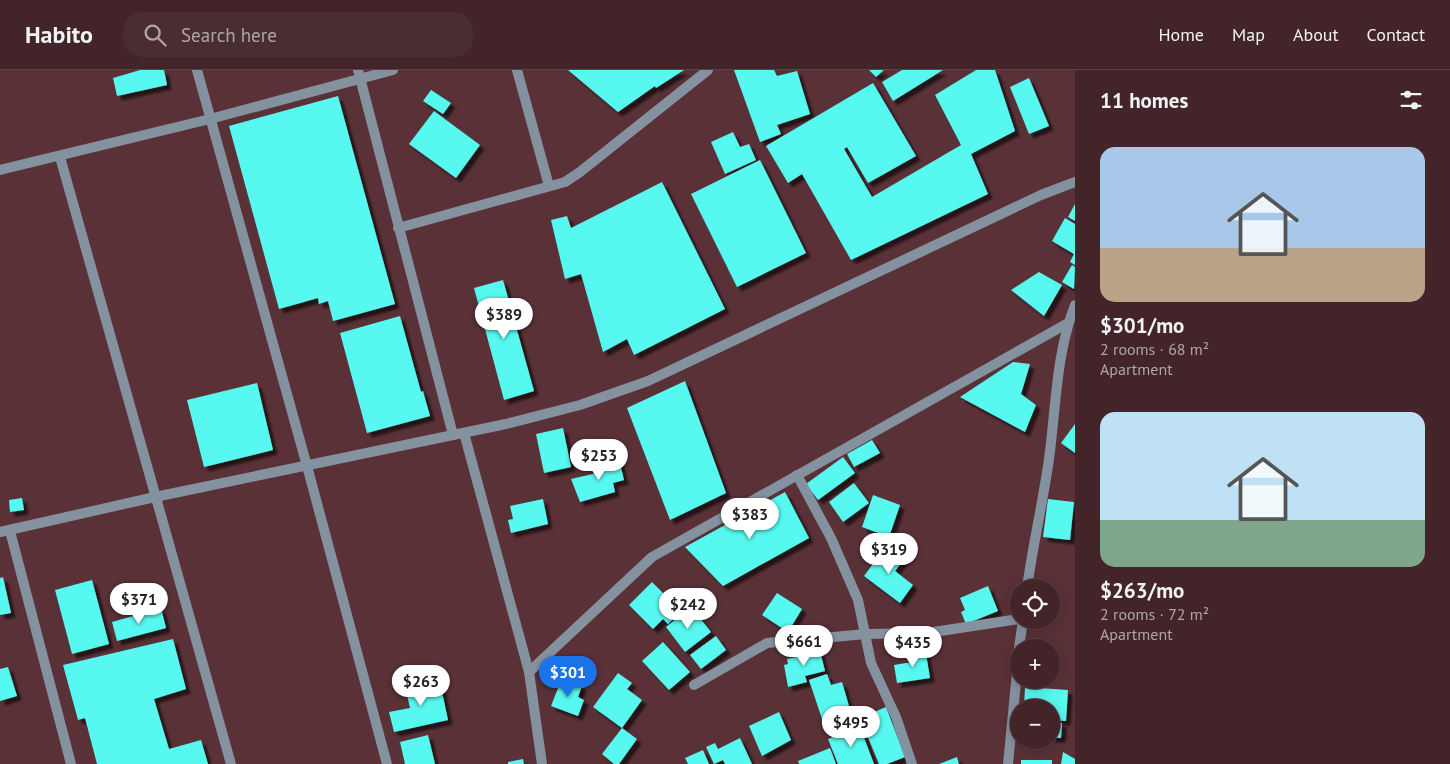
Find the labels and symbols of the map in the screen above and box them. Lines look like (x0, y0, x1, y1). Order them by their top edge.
pin: $389 (474, 298, 534, 340)
pin: $253 (569, 438, 629, 481)
pin: $383 (720, 498, 780, 540)
pin: $319 (859, 532, 919, 575)
pin: $371 (109, 582, 169, 625)
pin: $242 (658, 588, 718, 630)
pin: $661 (774, 624, 834, 667)
pin: $435 (883, 626, 943, 668)
pin: $301 (538, 656, 598, 698)
pin: $263 (391, 664, 451, 707)
pin: $495 (821, 706, 881, 748)

